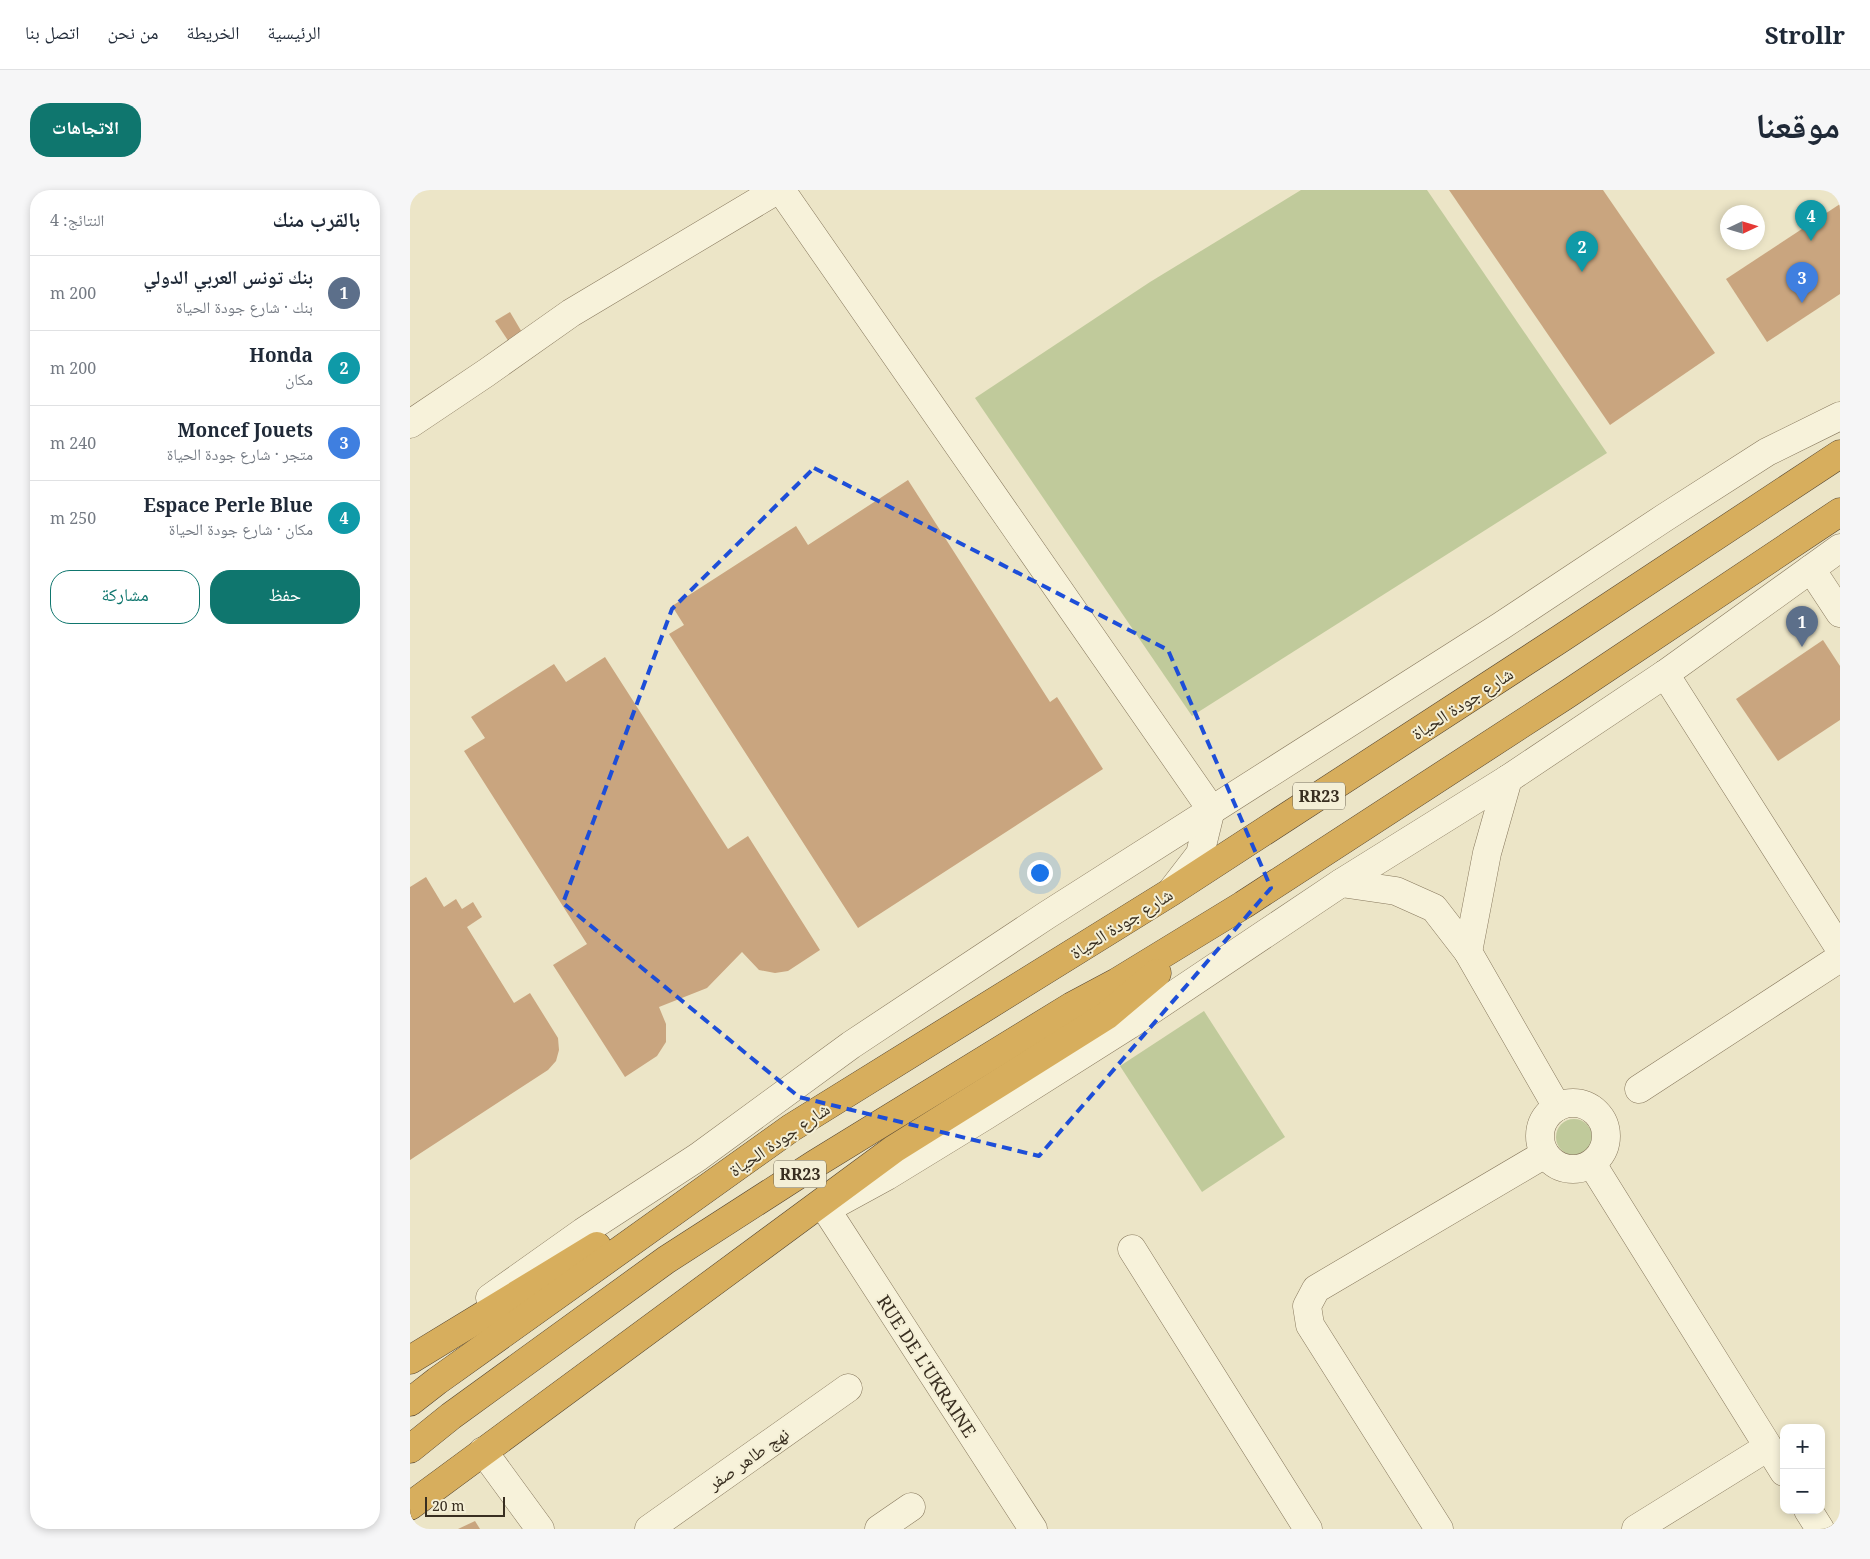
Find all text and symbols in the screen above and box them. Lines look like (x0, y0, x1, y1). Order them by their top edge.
text: Strollr (1765, 18, 1845, 51)
text: اتصل بنا (25, 20, 80, 44)
text: من نحن (108, 20, 158, 44)
text: الخريطة (186, 20, 239, 44)
text: الرئيسية (267, 20, 321, 44)
text: موقعنا (1755, 101, 1840, 148)
button: الاتجاهات (30, 103, 141, 157)
pin: 4 (1795, 200, 1827, 241)
text: بالقرب منك (273, 205, 360, 233)
north arrow (1720, 205, 1765, 250)
text: النتائج: 4 (50, 209, 104, 231)
pin: 2 (1566, 231, 1598, 272)
pin: 3 (1786, 262, 1818, 303)
text: بنك تونس العربي الدولي (143, 264, 313, 290)
text: 200 m (50, 282, 96, 304)
text: 1 (339, 282, 349, 304)
text: بنك · شارع جودة الحياة (176, 296, 313, 318)
text: Honda (249, 342, 313, 368)
text: 200 m (50, 357, 96, 379)
text: 2 (339, 357, 349, 379)
text: مكان (285, 368, 313, 390)
text: Moncef Jouets (177, 417, 313, 443)
text: 240 m (50, 432, 96, 454)
text: 3 (339, 432, 349, 454)
text: متجر · شارع جودة الحياة (167, 443, 313, 465)
text: Espace Perle Blue (144, 492, 313, 518)
text: 250 m (50, 507, 96, 529)
text: 4 (339, 507, 349, 529)
text: مكان · شارع جودة الحياة (169, 518, 313, 540)
button: مشاركة (50, 570, 200, 624)
button: حفظ (210, 570, 360, 624)
pin: 1 (1786, 606, 1818, 647)
street label: شارع جودة الحياة (1407, 661, 1517, 745)
road number: RR23 (1293, 782, 1345, 810)
your location (1027, 860, 1053, 886)
street label: شارع جودة الحياة (1065, 882, 1177, 964)
street label: شارع جودة الحياة (724, 1096, 834, 1182)
road number: RR23 (774, 1161, 826, 1188)
street label: RUE DE L'UKRAINE (872, 1290, 982, 1442)
street label: نهج طاهر صفر (702, 1421, 794, 1496)
map controls (1780, 1424, 1825, 1514)
button: + (1780, 1424, 1825, 1469)
button: − (1780, 1469, 1825, 1514)
scale bar (425, 1494, 505, 1517)
text: 20 m (432, 1496, 465, 1515)

